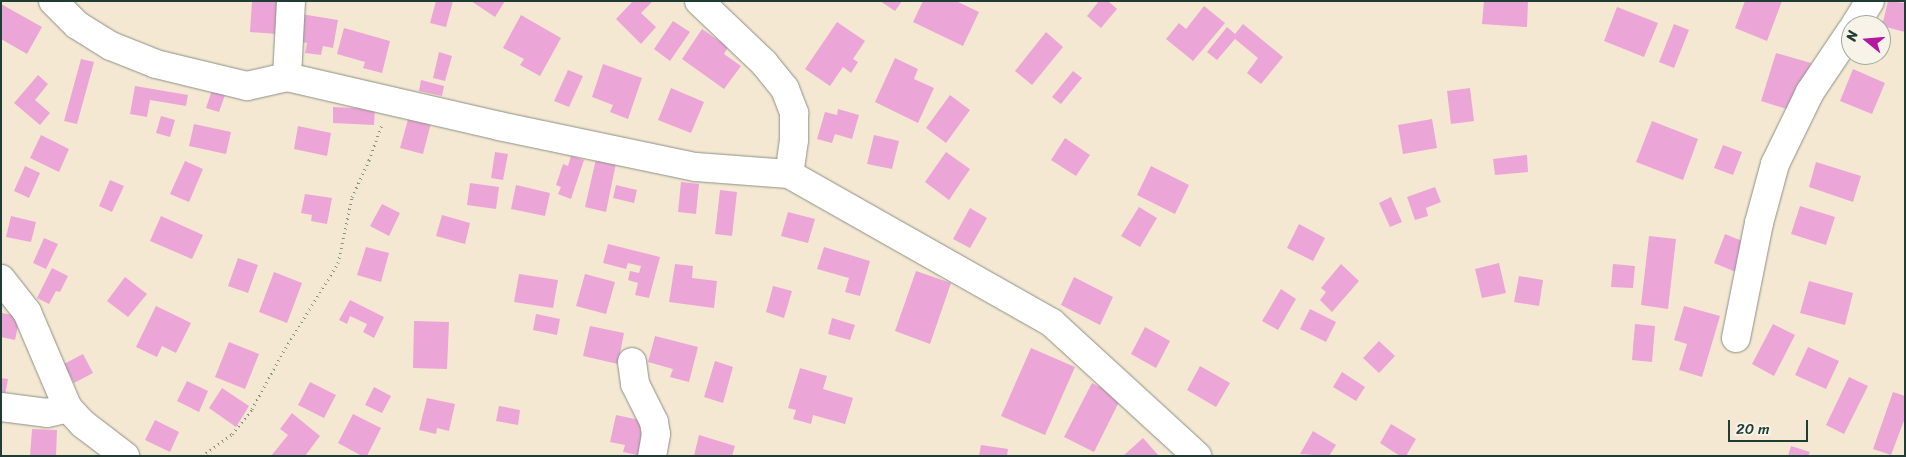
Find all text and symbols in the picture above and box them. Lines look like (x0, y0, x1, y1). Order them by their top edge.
north arrow (1841, 15, 1891, 65)
text: N (1839, 27, 1866, 44)
scale bar (1731, 410, 1811, 442)
text: 20 m (1736, 416, 1770, 442)

